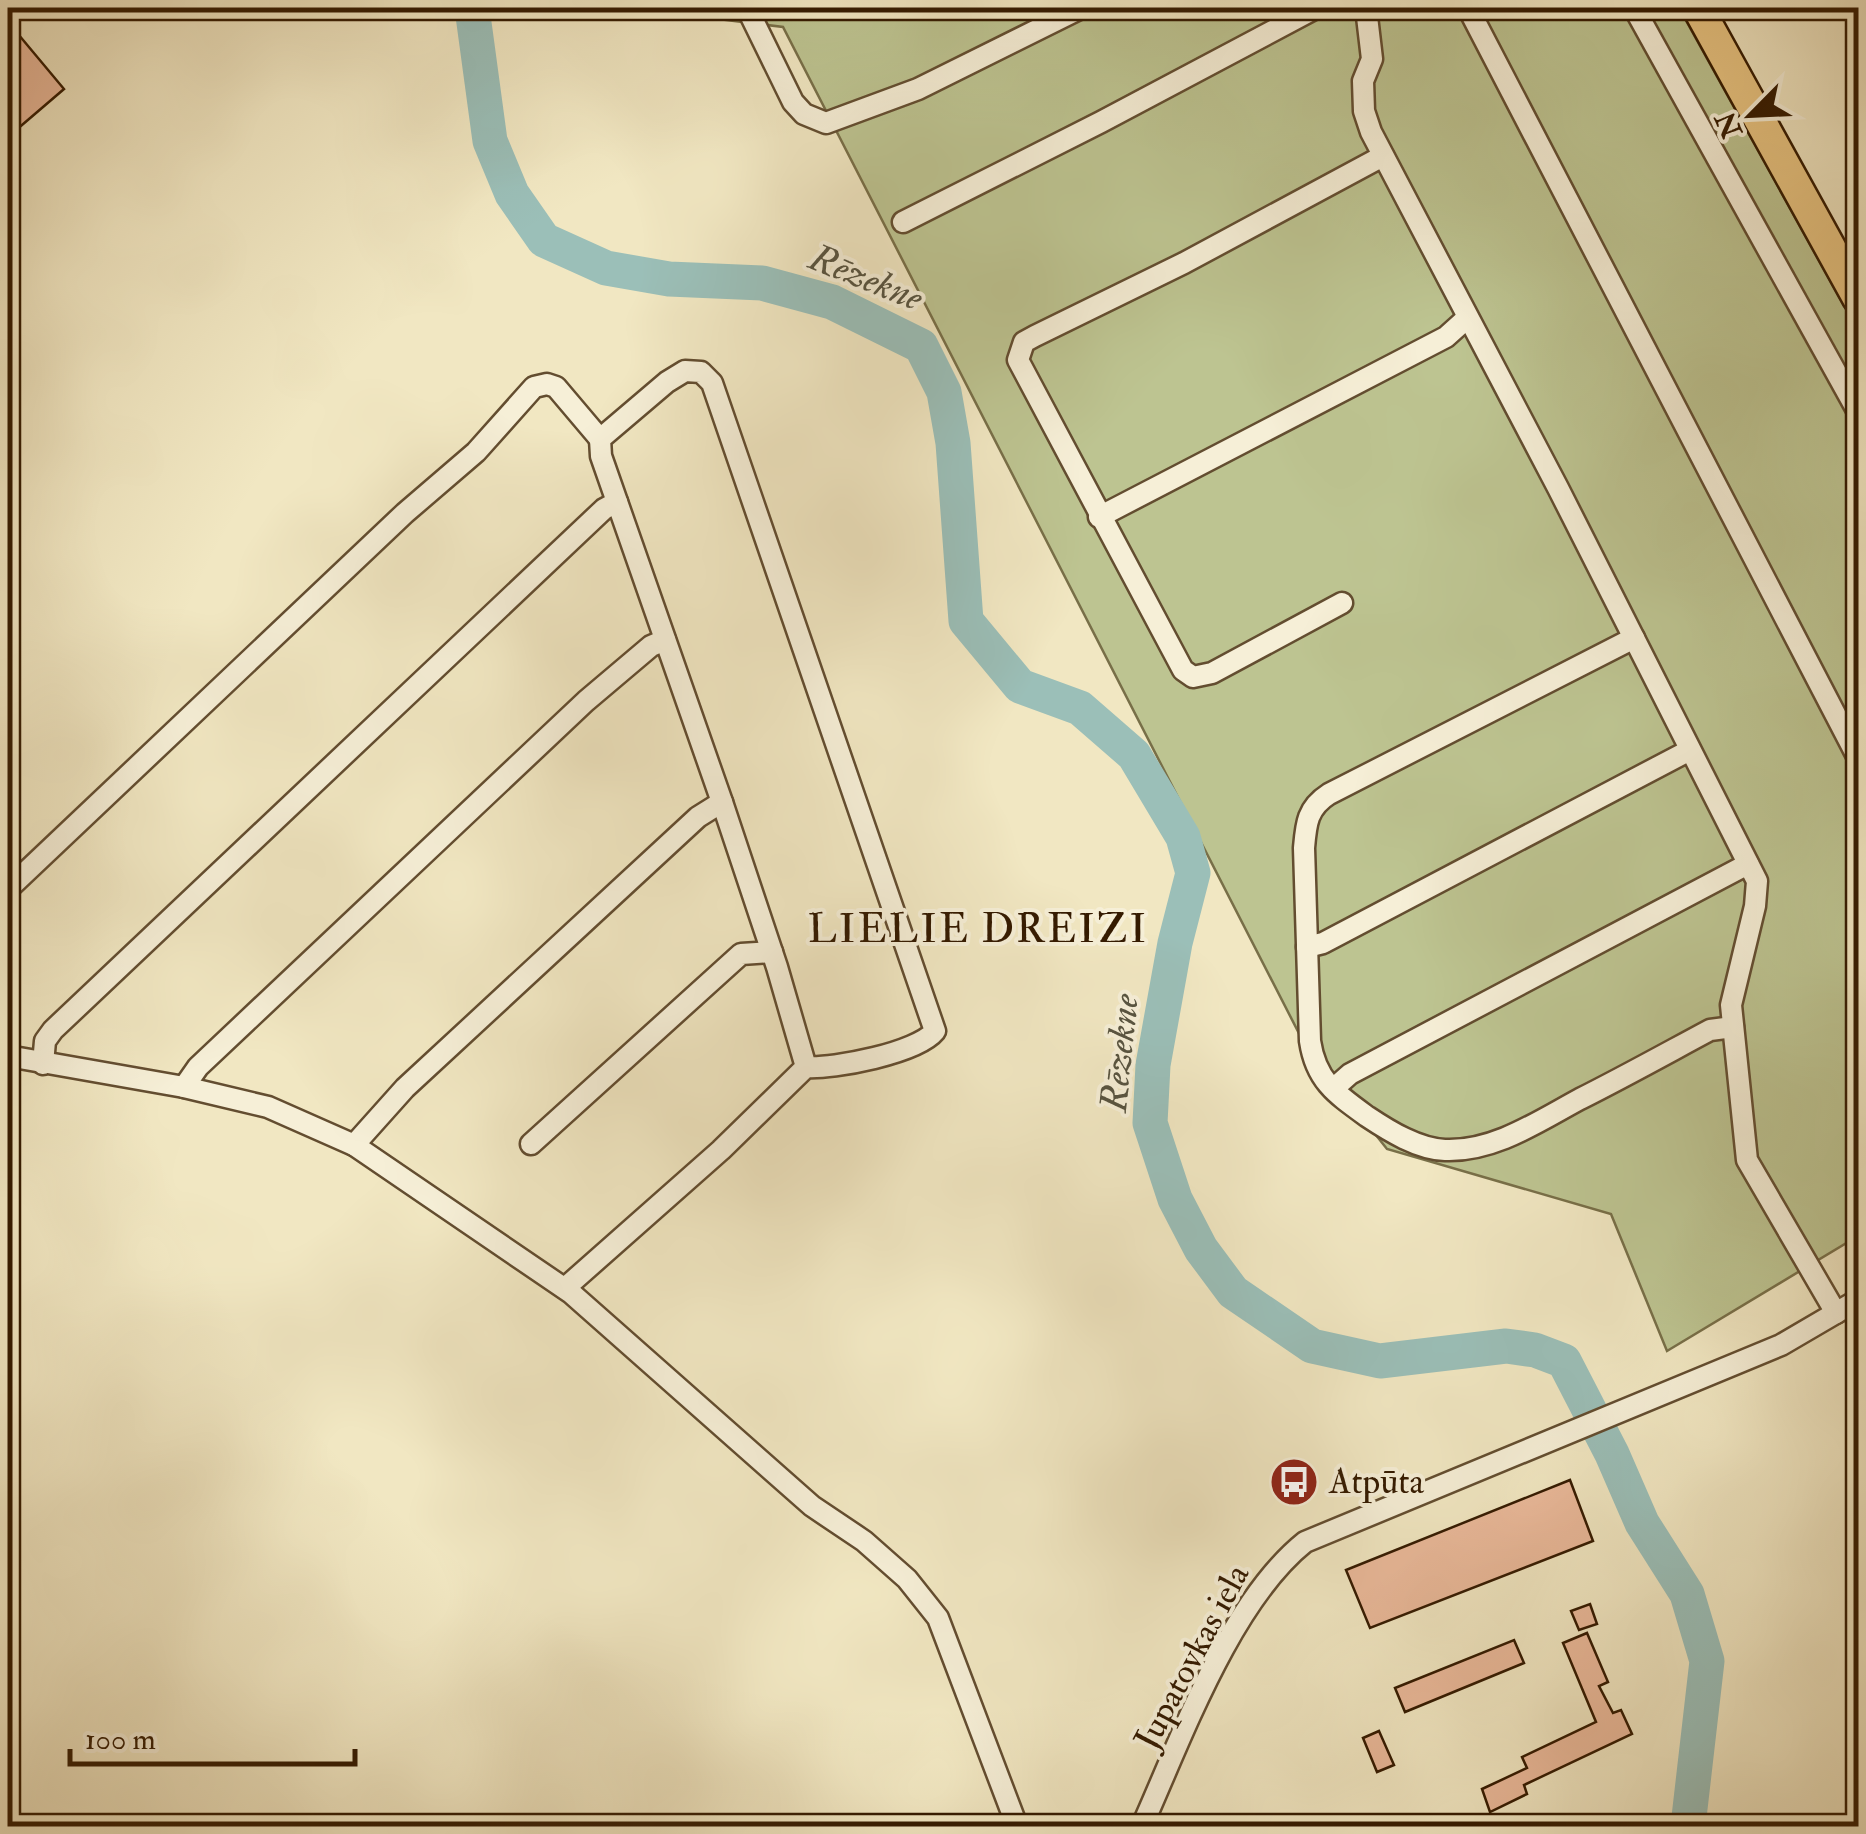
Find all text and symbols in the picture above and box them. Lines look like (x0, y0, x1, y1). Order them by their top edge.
north arrow (1701, 65, 1801, 165)
text: N (1708, 105, 1751, 144)
water label: Rēzekne (801, 233, 930, 323)
district label: LIELIE DREIZI (808, 904, 1148, 955)
water label: Rēzekne (1090, 991, 1150, 1115)
bus stop icon: Atpūta (1268, 1456, 1320, 1508)
place label: Atpūta (1328, 1460, 1425, 1504)
street label: Jupatovkas iela (1124, 1556, 1260, 1758)
scale bar (70, 1704, 355, 1766)
text: 100 m (85, 1721, 156, 1758)

